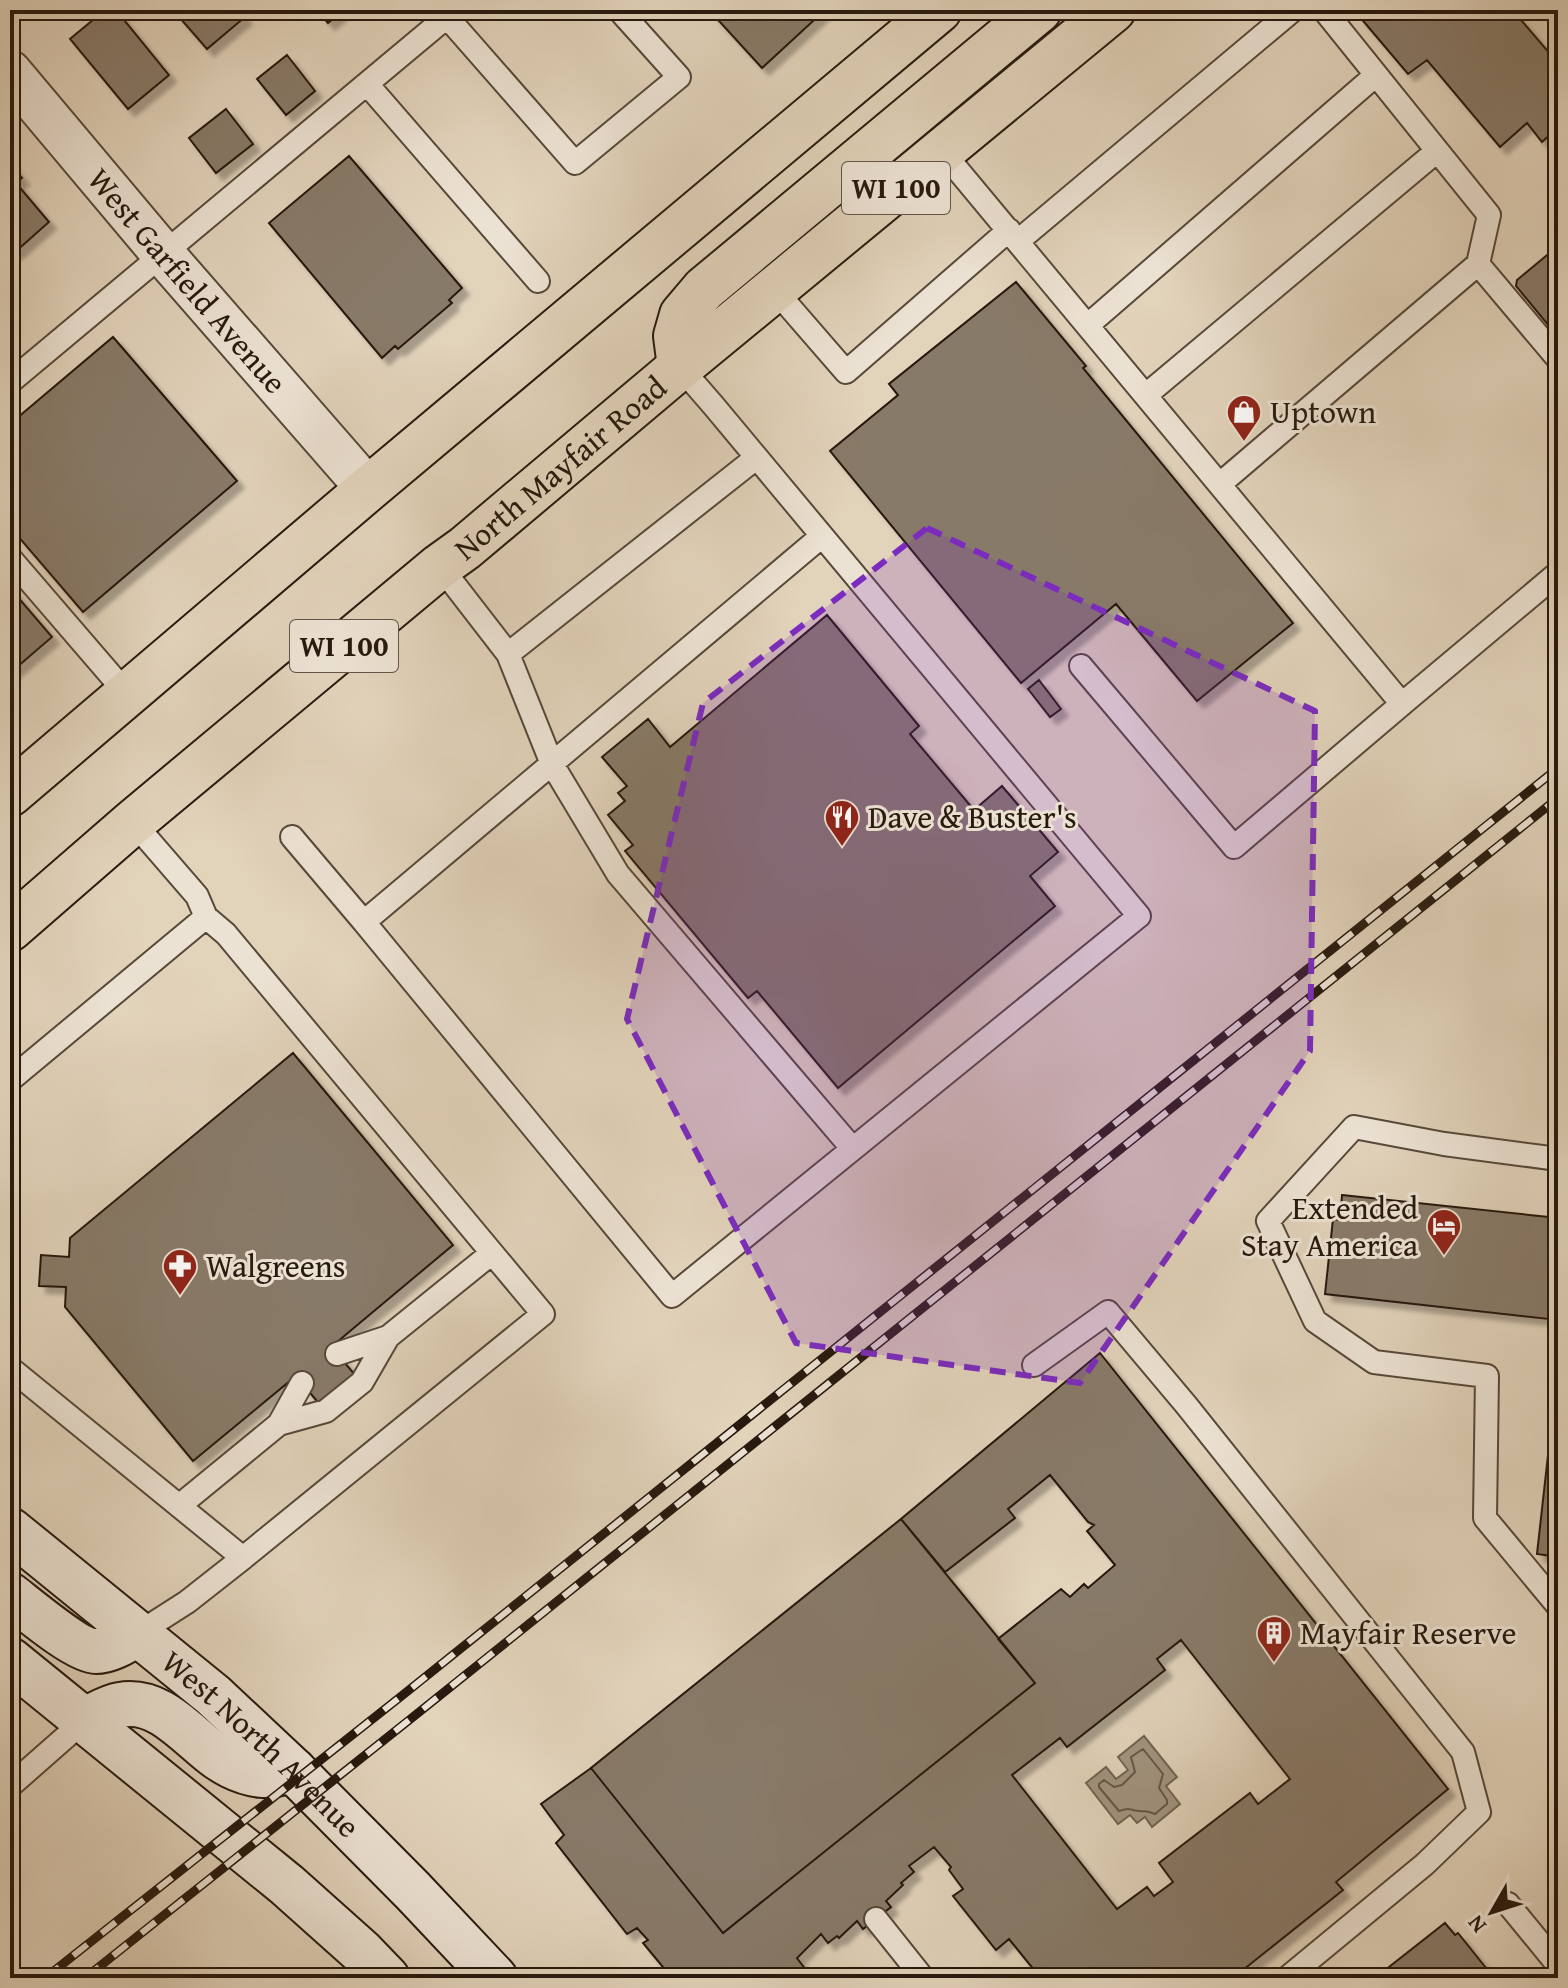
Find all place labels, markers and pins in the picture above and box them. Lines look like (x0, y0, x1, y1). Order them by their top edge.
place label: Uptown (1270, 388, 1376, 435)
shop icon: Uptown (1225, 393, 1263, 443)
place label: Dave & Buster's (868, 793, 1077, 840)
restaurant icon: Dave & Buster's (823, 798, 861, 848)
place label: Extended Stay America (1241, 1184, 1418, 1268)
hotel icon: Extended Stay America (1425, 1207, 1463, 1257)
place label: Walgreens (206, 1242, 345, 1289)
pharmacy icon: Walgreens (161, 1247, 199, 1297)
place label: Mayfair Reserve (1300, 1609, 1516, 1656)
building icon: Mayfair Reserve (1255, 1614, 1293, 1664)

